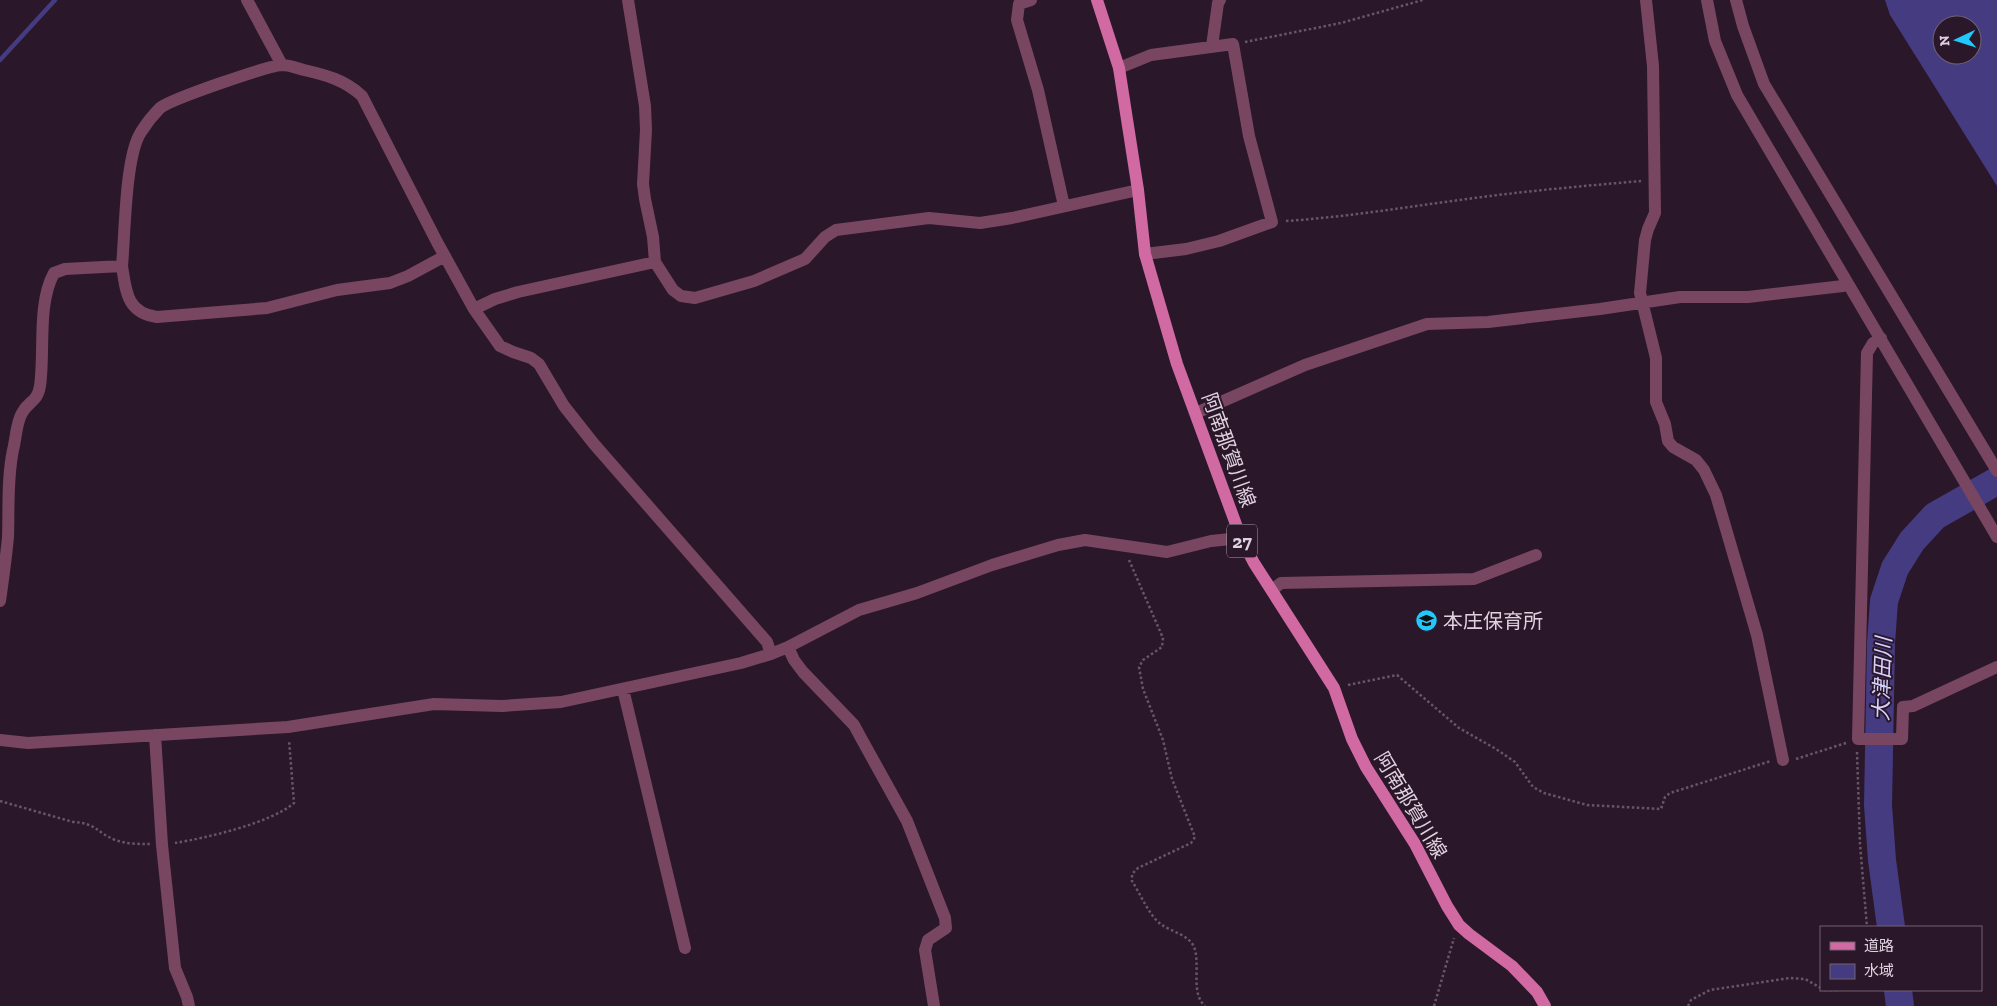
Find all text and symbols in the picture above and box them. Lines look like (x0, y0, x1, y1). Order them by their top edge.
north arrow (1932, 15, 1982, 65)
text: N (1936, 35, 1953, 47)
street label: 阿南那賀川線 (1197, 390, 1261, 510)
road number: 27 (1227, 524, 1257, 558)
school or university icon: 本庄保育所 (1415, 609, 1439, 633)
place label: 本庄保育所 (1443, 609, 1543, 633)
water label: 大津田川 (1868, 635, 1896, 721)
street label: 阿南那賀川線 (1370, 747, 1452, 863)
legend (1820, 926, 1982, 991)
text: 道路 (1864, 937, 1894, 955)
text: 水域 (1864, 962, 1894, 980)

